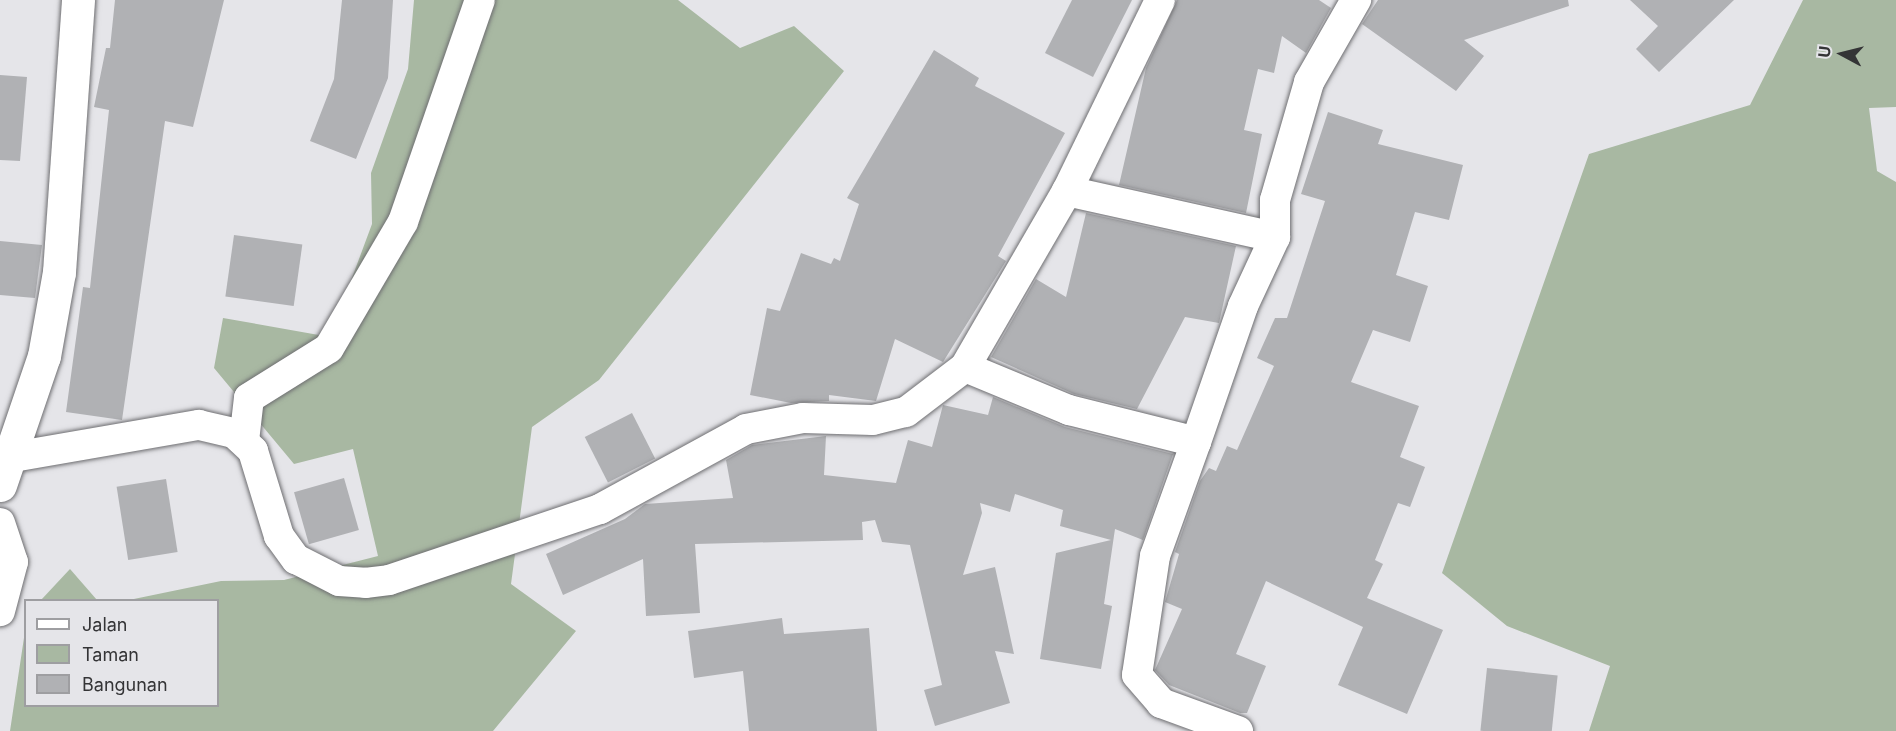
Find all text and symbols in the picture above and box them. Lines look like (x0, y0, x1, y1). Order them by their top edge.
north arrow (1812, 24, 1872, 84)
text: U (1813, 45, 1835, 59)
legend (24, 599, 219, 707)
text: Jalan (82, 614, 127, 635)
text: Taman (82, 644, 139, 665)
text: Bangunan (82, 674, 168, 695)

